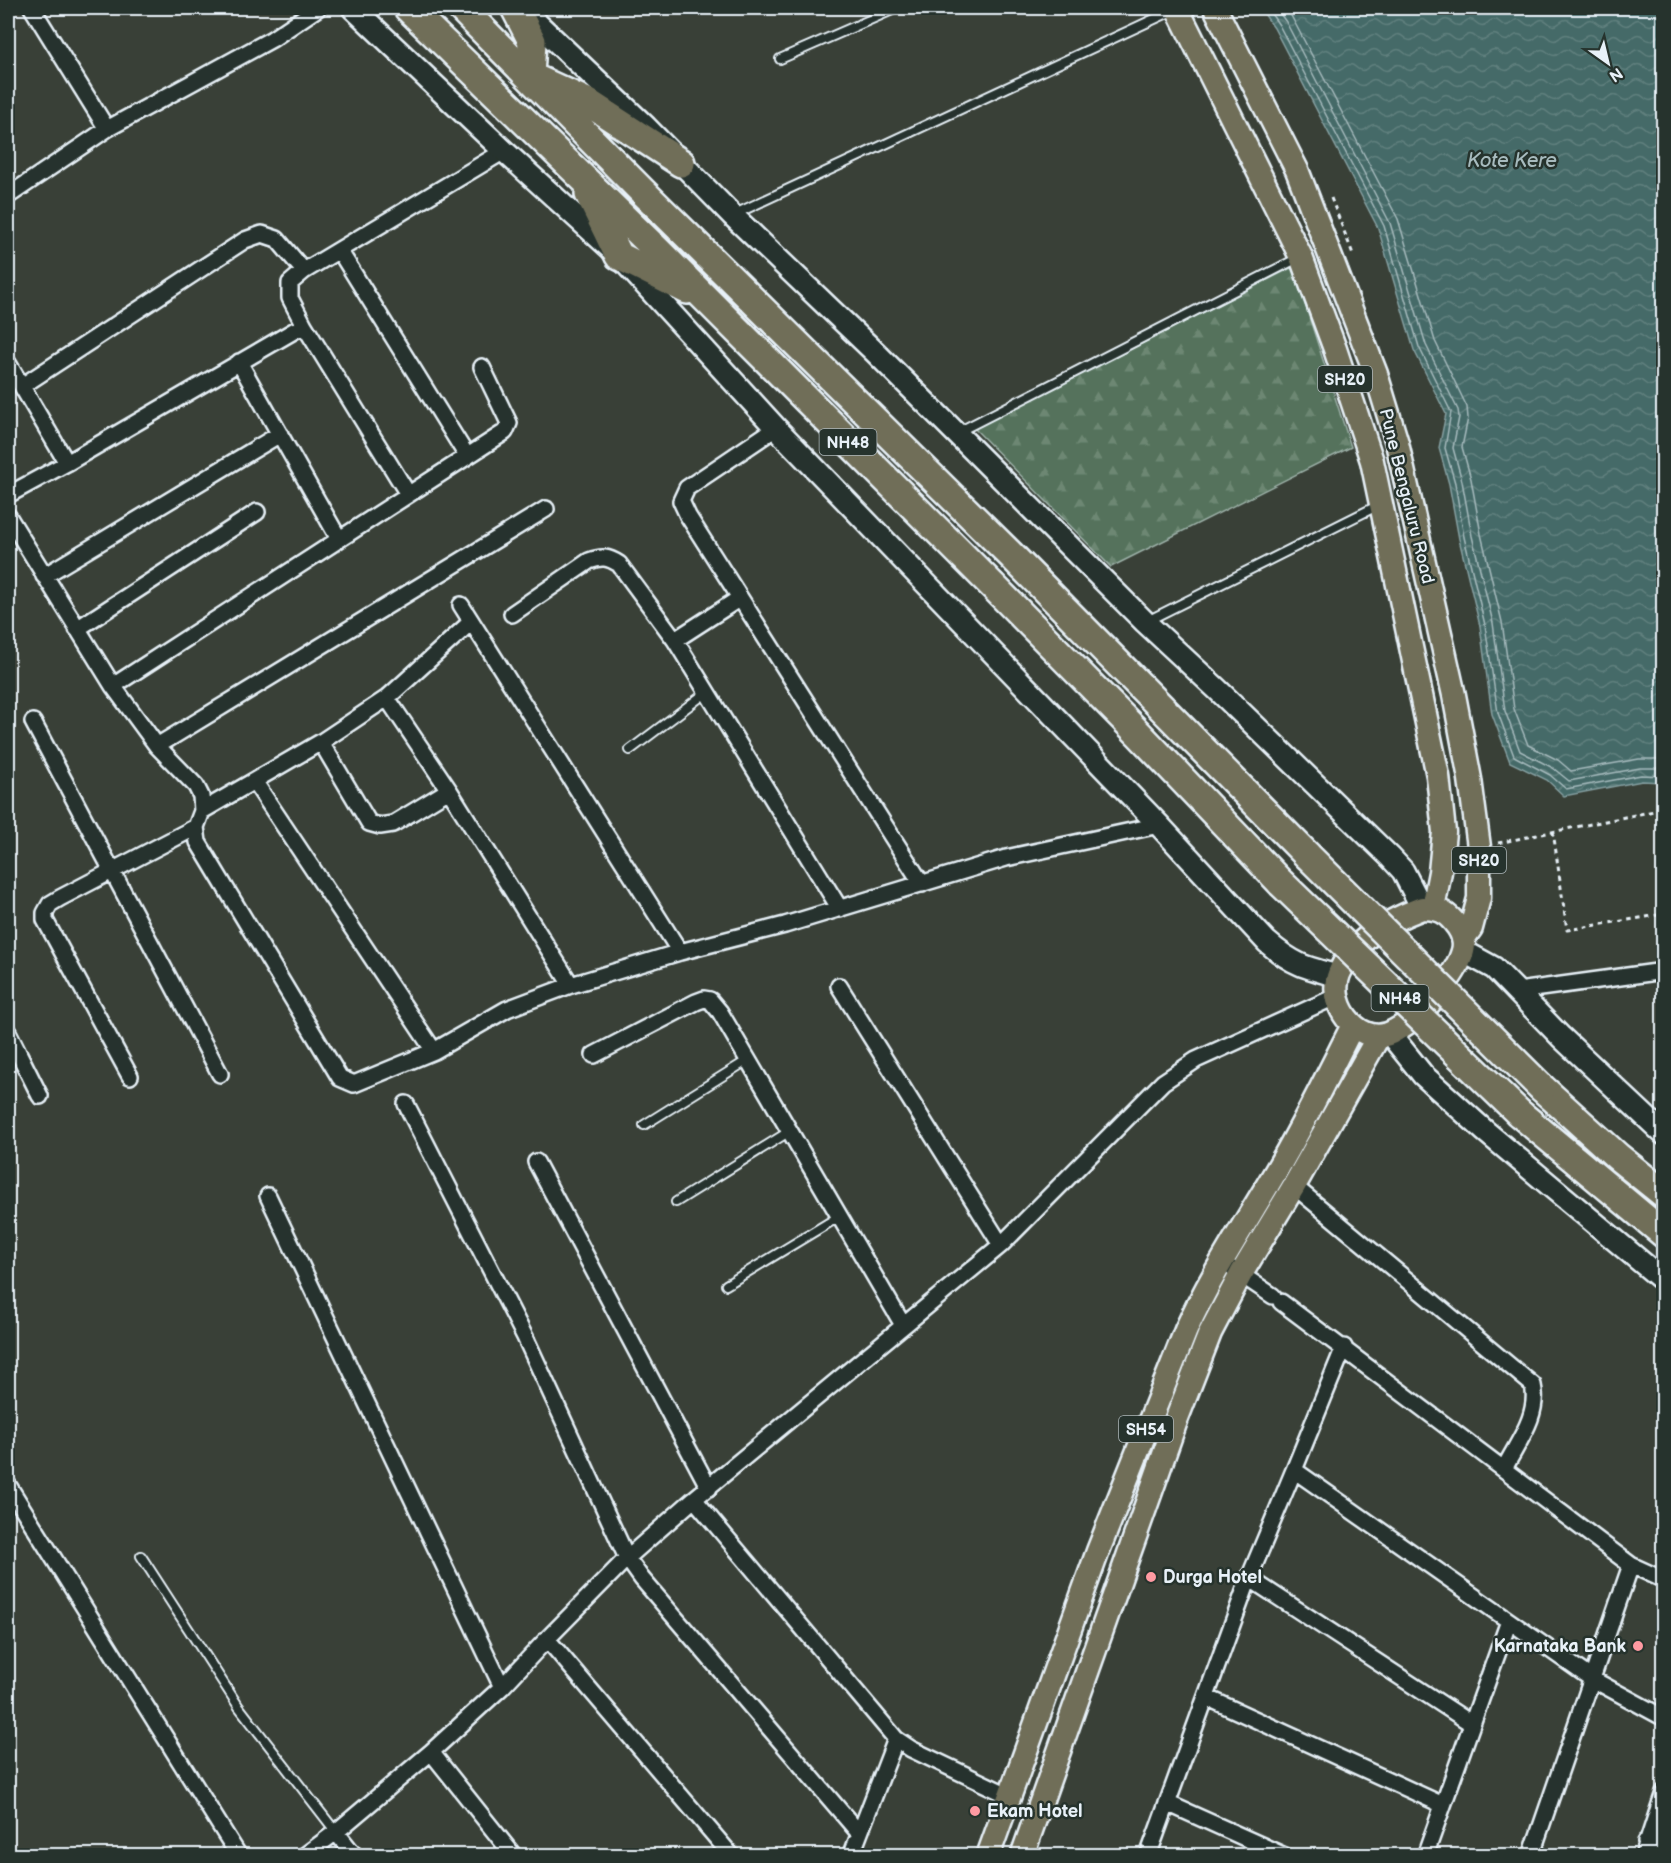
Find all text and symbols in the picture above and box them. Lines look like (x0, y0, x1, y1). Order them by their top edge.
north arrow (1578, 33, 1638, 93)
text: N (1605, 63, 1626, 85)
water label: Kote Kere (1467, 149, 1557, 173)
road number: SH20 (1318, 366, 1372, 392)
street label: Pune Bengaluru Road (1375, 406, 1438, 586)
road number: NH48 (820, 429, 876, 455)
road number: SH20 (1452, 847, 1506, 873)
road number: NH48 (1372, 985, 1428, 1011)
road number: SH54 (1119, 1416, 1173, 1442)
place label: Durga Hotel (1163, 1567, 1262, 1588)
marker: Durga Hotel (1144, 1570, 1158, 1584)
place label: Karnataka Bank (1494, 1636, 1627, 1657)
marker: Karnataka Bank (1631, 1639, 1645, 1653)
place label: Ekam Hotel (987, 1801, 1083, 1822)
marker: Ekam Hotel (968, 1804, 982, 1818)

